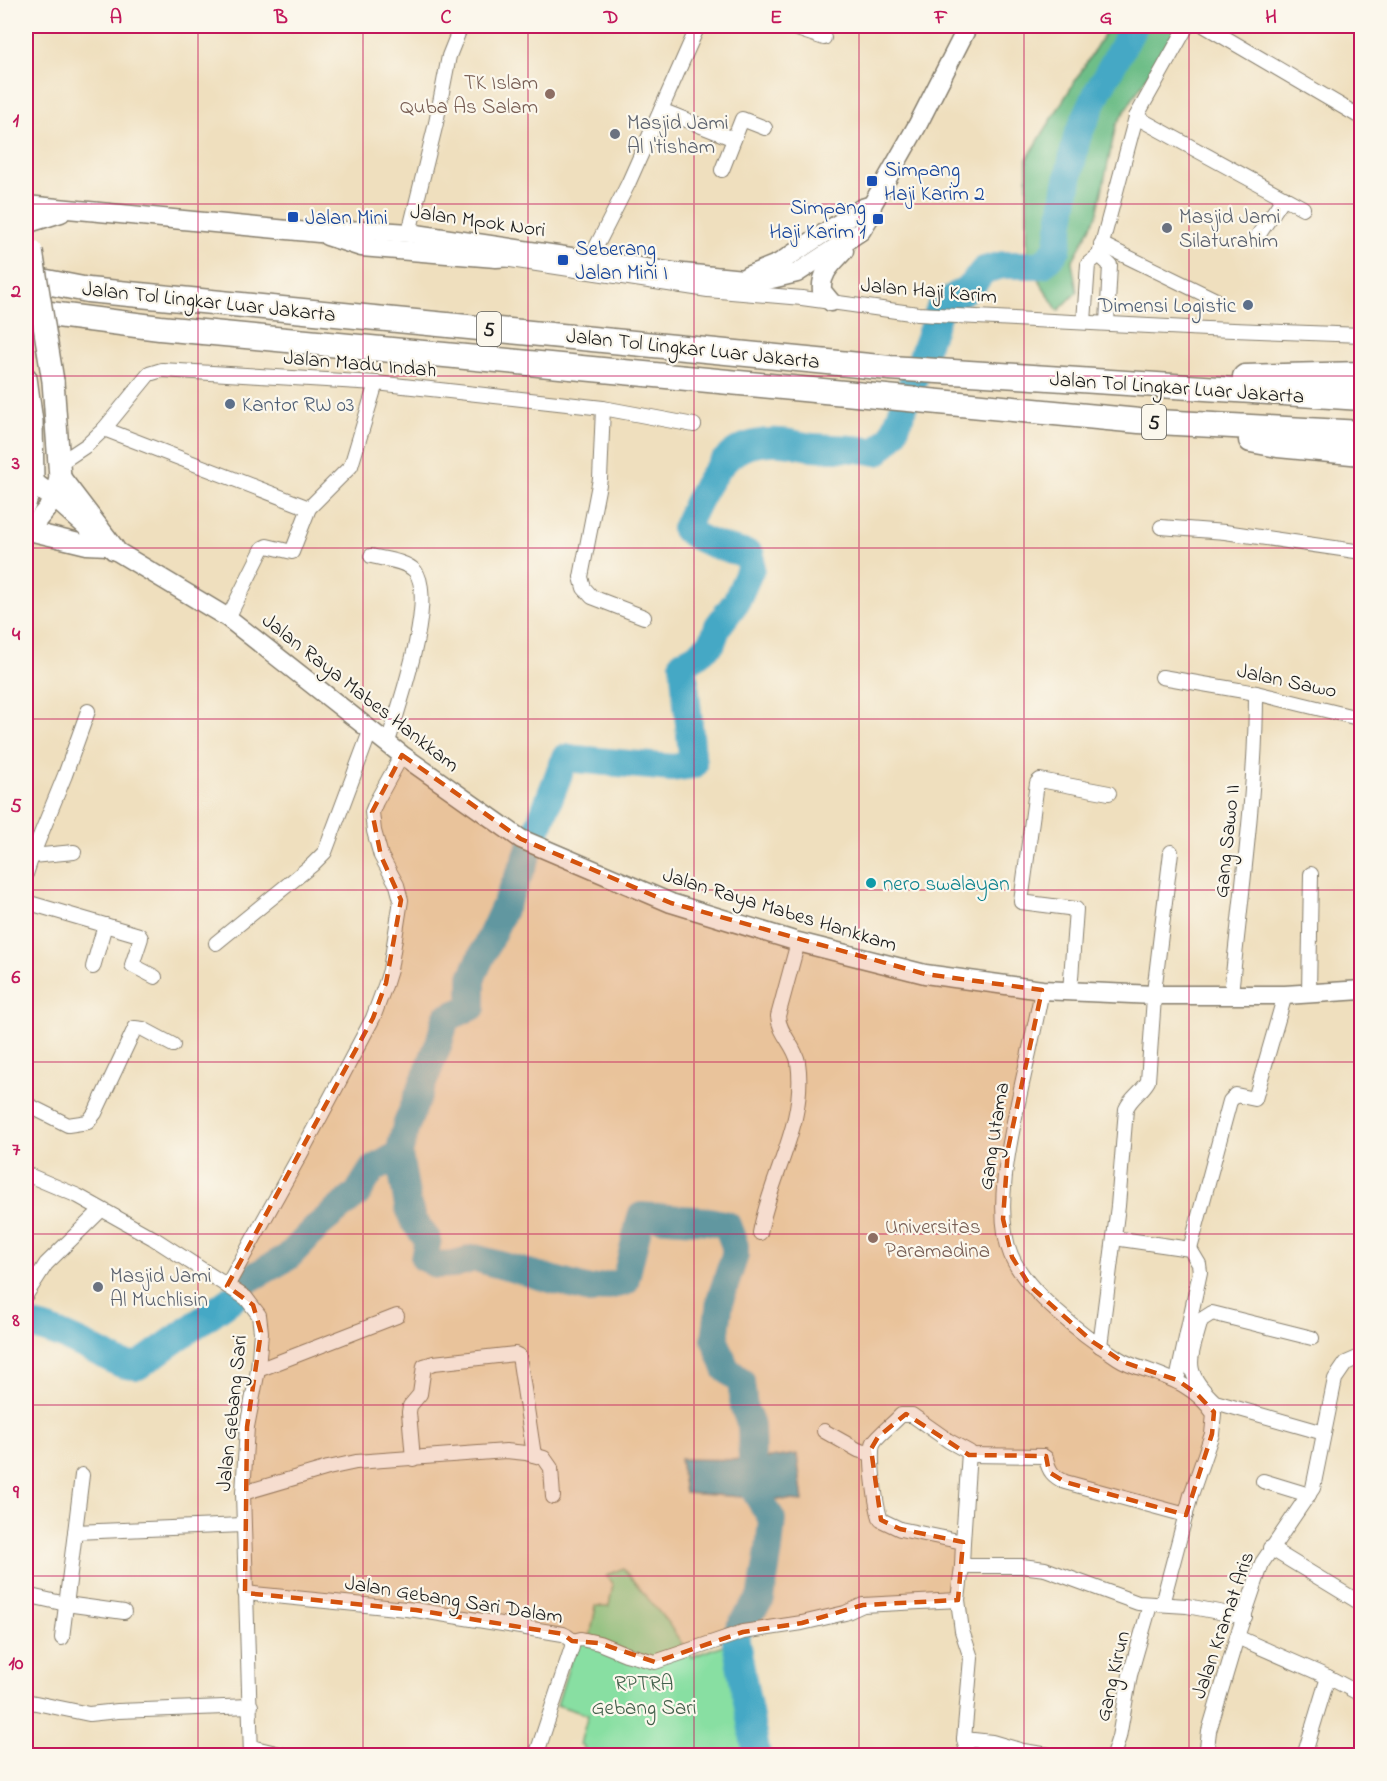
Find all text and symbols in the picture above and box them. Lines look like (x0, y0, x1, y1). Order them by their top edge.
text: A (110, 4, 122, 33)
text: B (273, 4, 288, 33)
text: C (441, 4, 452, 33)
text: D (603, 4, 618, 33)
text: E (770, 4, 782, 33)
text: F (934, 4, 948, 33)
text: G (1100, 4, 1113, 33)
text: H (1265, 4, 1277, 33)
place label: TK Islam Quba As Salam (400, 69, 538, 123)
marker: TK Islam Quba As Salam (543, 87, 557, 101)
text: 1 (13, 107, 20, 136)
place label: Masjid Jami Al I'tisham (627, 109, 728, 163)
marker: Masjid Jami Al I'tisham (608, 127, 622, 141)
place label: Simpang Haji Karim 2 (884, 156, 985, 210)
marker: Simpang Haji Karim 2 (865, 174, 879, 188)
place label: Simpang Haji Karim 1 (769, 194, 866, 248)
street label: Jalan Mpok Nori (408, 198, 547, 246)
place label: Masjid Jami Silaturahim (1179, 203, 1280, 257)
place label: Jalan Mini (305, 204, 388, 234)
marker: Jalan Mini (286, 210, 300, 224)
marker: Simpang Haji Karim 1 (871, 212, 885, 226)
marker: Masjid Jami Silaturahim (1160, 221, 1174, 235)
place label: Seberang Jalan Mini I (575, 235, 668, 289)
marker: Seberang Jalan Mini I (556, 253, 570, 267)
street label: Jalan Haji Karim (859, 271, 998, 313)
street label: Jalan Tol Lingkar Luar Jakarta (80, 275, 337, 333)
text: 2 (10, 278, 21, 307)
place label: Dimensi Logistic (1097, 292, 1237, 324)
marker: Dimensi Logistic (1241, 298, 1255, 312)
road number: 5 (477, 312, 501, 346)
street label: Jalan Tol Lingkar Luar Jakarta (564, 322, 821, 380)
street label: Jalan Madu Indah (282, 343, 438, 387)
street label: Jalan Tol Lingkar Luar Jakarta (1048, 365, 1305, 415)
place label: Kantor RW 03 (242, 391, 355, 421)
marker: Kantor RW 03 (223, 397, 237, 411)
road number: 5 (1142, 405, 1166, 439)
text: 3 (11, 450, 20, 479)
street label: Jalan Raya Mabes Hankkam (253, 607, 465, 782)
text: 4 (12, 621, 21, 650)
street label: Jalan Sawo (1234, 657, 1339, 707)
street label: Gang Sawo II (1207, 783, 1251, 900)
text: 5 (10, 793, 22, 822)
street label: Jalan Raya Mabes Hankkam (658, 861, 900, 963)
place label: nero swalayan (883, 870, 1009, 902)
marker: nero swalayan (864, 876, 878, 890)
text: 6 (12, 964, 21, 993)
street label: Gang Utama (972, 1080, 1020, 1193)
text: 7 (12, 1136, 21, 1165)
place label: Universitas Paramadina (885, 1213, 990, 1267)
marker: Universitas Paramadina (866, 1231, 880, 1245)
place label: Masjid Jami Al Muchlisin (110, 1262, 211, 1316)
marker: Masjid Jami Al Muchlisin (91, 1280, 105, 1294)
text: 8 (11, 1307, 20, 1336)
street label: Jalan Gebang Sari (210, 1333, 258, 1493)
text: 9 (12, 1479, 20, 1508)
street label: Jalan Kramat Aris (1185, 1548, 1263, 1703)
street label: Jalan Gebang Sari Dalam (342, 1569, 565, 1635)
street label: Gang Kirun (1089, 1628, 1141, 1725)
text: 10 (9, 1650, 24, 1679)
park label: RPTRA Gebang Sari (591, 1670, 697, 1726)

